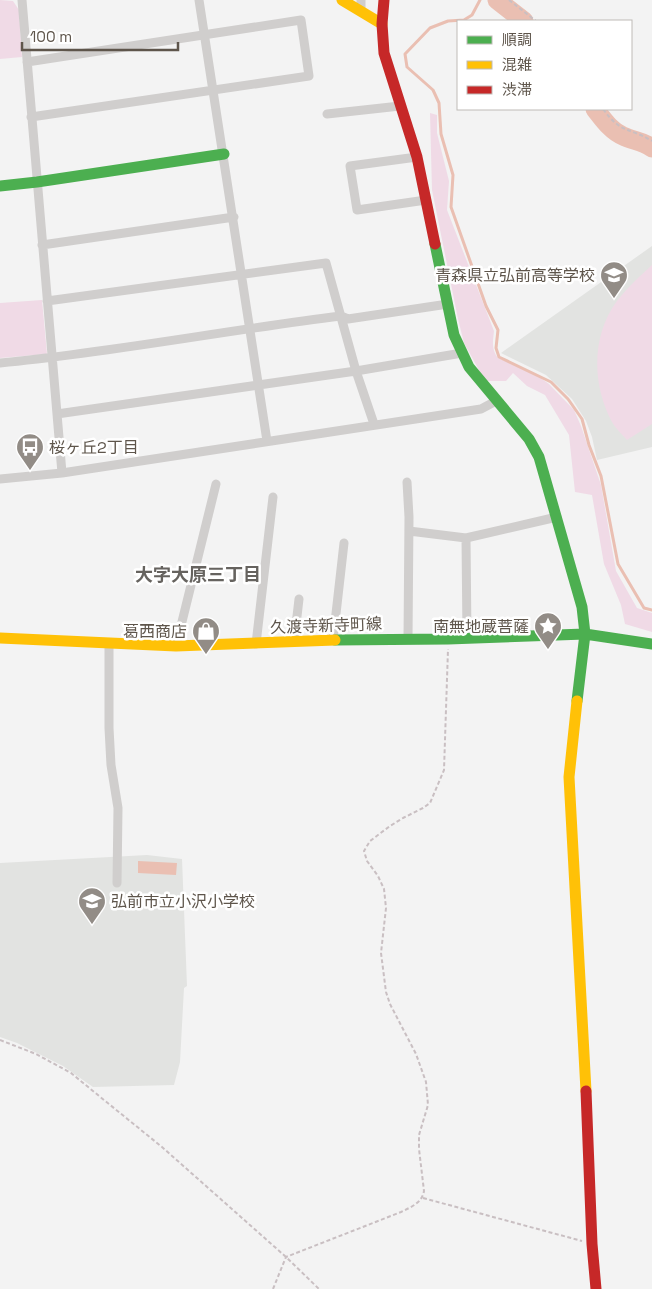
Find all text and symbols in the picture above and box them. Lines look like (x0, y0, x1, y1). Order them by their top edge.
scale bar (22, 20, 179, 52)
legend (457, 20, 632, 110)
text: 100 m (30, 27, 72, 46)
text: 順調 (502, 30, 532, 49)
text: 混雑 (502, 55, 532, 74)
text: 渋滞 (502, 80, 532, 99)
school or university icon: 青森県立弘前高等学校 (599, 260, 629, 299)
place label: 青森県立弘前高等学校 (435, 265, 595, 286)
bus stop icon: 桜ヶ丘2丁目 (15, 432, 45, 471)
place label: 桜ヶ丘2丁目 (49, 437, 139, 458)
district label: 大字大原三丁目 (135, 563, 261, 586)
place icon: 南無地蔵菩薩 (533, 611, 563, 650)
street label: 久渡寺新寺町線 (270, 613, 382, 638)
shop icon: 葛西商店 (191, 616, 221, 655)
place label: 南無地蔵菩薩 (433, 616, 529, 637)
place label: 葛西商店 (123, 621, 187, 642)
school or university icon: 弘前市立小沢小学校 (77, 886, 107, 925)
place label: 弘前市立小沢小学校 (111, 891, 255, 912)

